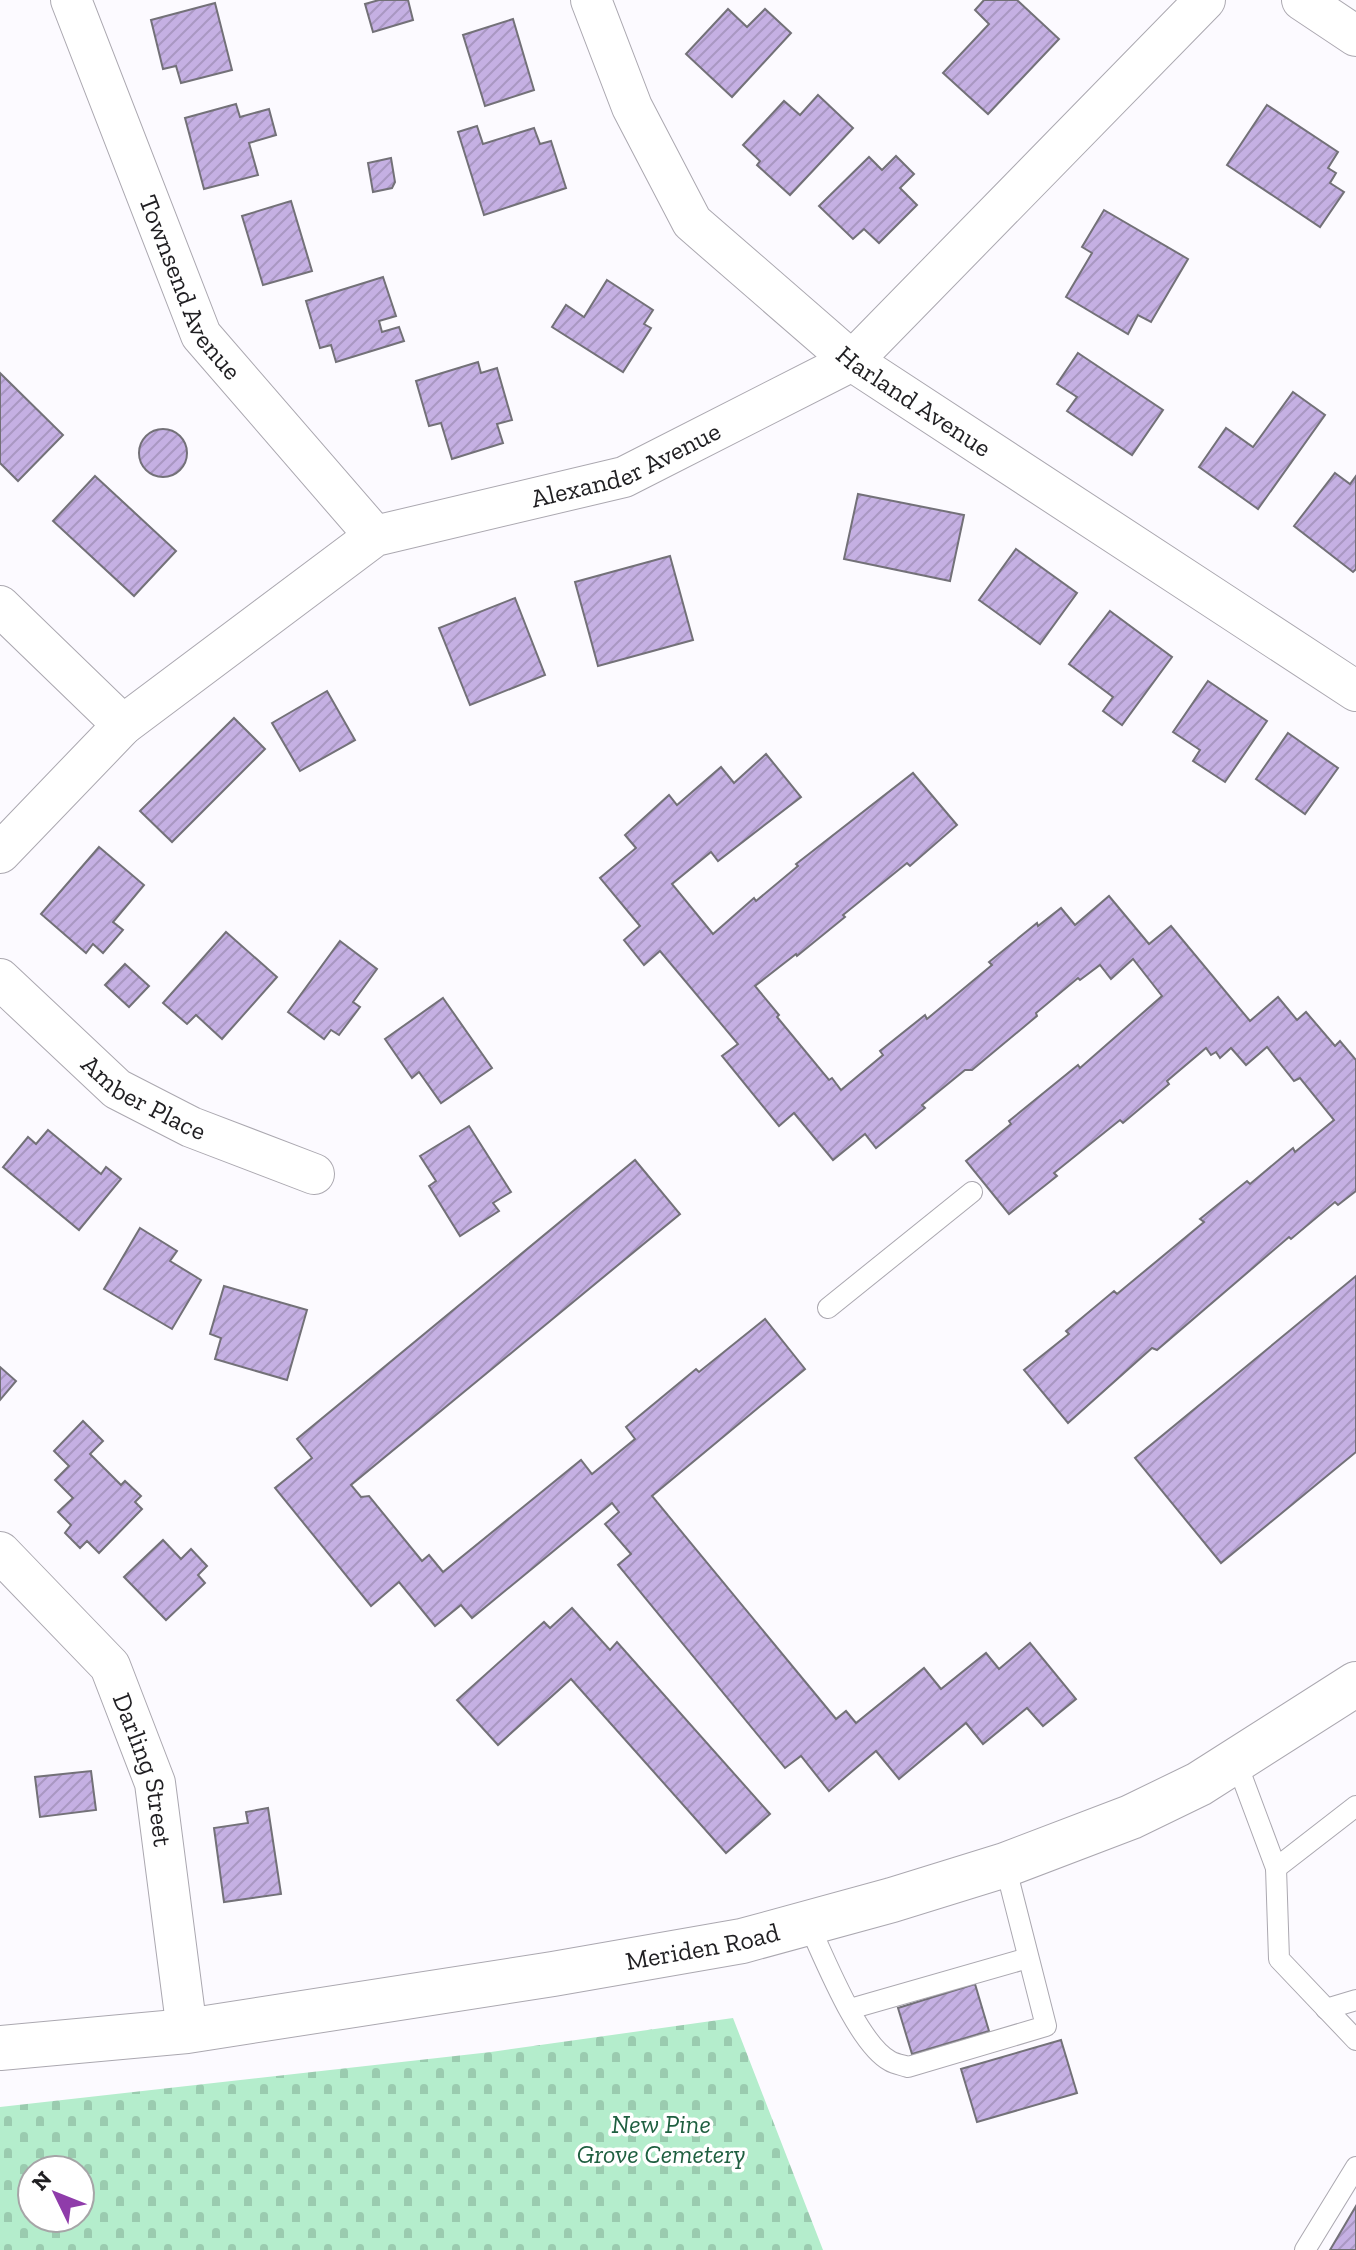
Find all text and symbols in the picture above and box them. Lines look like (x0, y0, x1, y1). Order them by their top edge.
street label: Townsend Avenue (132, 191, 248, 386)
street label: Harland Avenue (830, 339, 997, 464)
street label: Alexander Avenue (528, 415, 726, 514)
street label: Amber Place (75, 1048, 210, 1147)
street label: Darling Street (106, 1688, 179, 1849)
street label: Meriden Road (623, 1916, 783, 1977)
park label: New Pine Grove Cemetery (577, 2108, 745, 2170)
north arrow (16, 2154, 96, 2234)
text: N (26, 2165, 57, 2196)

